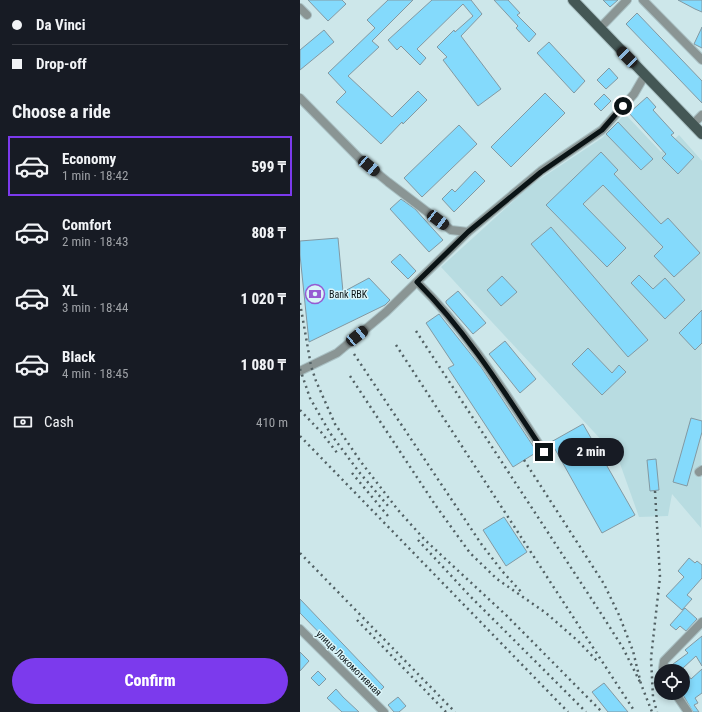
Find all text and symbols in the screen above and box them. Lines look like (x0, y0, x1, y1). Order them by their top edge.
text: Da Vinci (36, 16, 86, 34)
car (614, 44, 640, 70)
text: Drop-off (36, 55, 87, 73)
route start (614, 97, 632, 115)
text: Choose a ride (12, 101, 111, 122)
icon: car (14, 148, 50, 184)
text: Economy (62, 150, 116, 168)
car (356, 154, 382, 178)
text: 599 ₸ (251, 158, 286, 176)
text: 1 min · 18:42 (62, 168, 128, 183)
car (425, 208, 451, 232)
icon: car (14, 214, 50, 250)
text: Comfort (62, 216, 111, 234)
text: 808 ₸ (251, 224, 286, 242)
text: 2 min · 18:43 (62, 234, 128, 249)
icon: car (14, 280, 50, 316)
text: XL (62, 282, 78, 300)
bank icon: Bank RBK (304, 283, 326, 305)
place label: Bank RBK (329, 289, 368, 300)
text: 1 020 ₸ (240, 290, 286, 308)
text: 3 min · 18:44 (62, 300, 128, 315)
car (344, 324, 370, 348)
icon: car (14, 346, 50, 382)
text: Black (62, 348, 95, 366)
text: 1 080 ₸ (240, 356, 286, 374)
text: 4 min · 18:45 (62, 366, 128, 381)
icon: cash (12, 411, 34, 433)
text: Cash (44, 413, 74, 431)
text: 410 m (256, 415, 288, 430)
callout: 2 min (558, 438, 624, 466)
route end (535, 443, 553, 461)
text: 2 min (577, 444, 605, 459)
street label: улица Локомотивная (314, 628, 384, 698)
button: Confirm (12, 658, 288, 704)
map controls (654, 664, 690, 700)
button: locate (654, 664, 690, 700)

